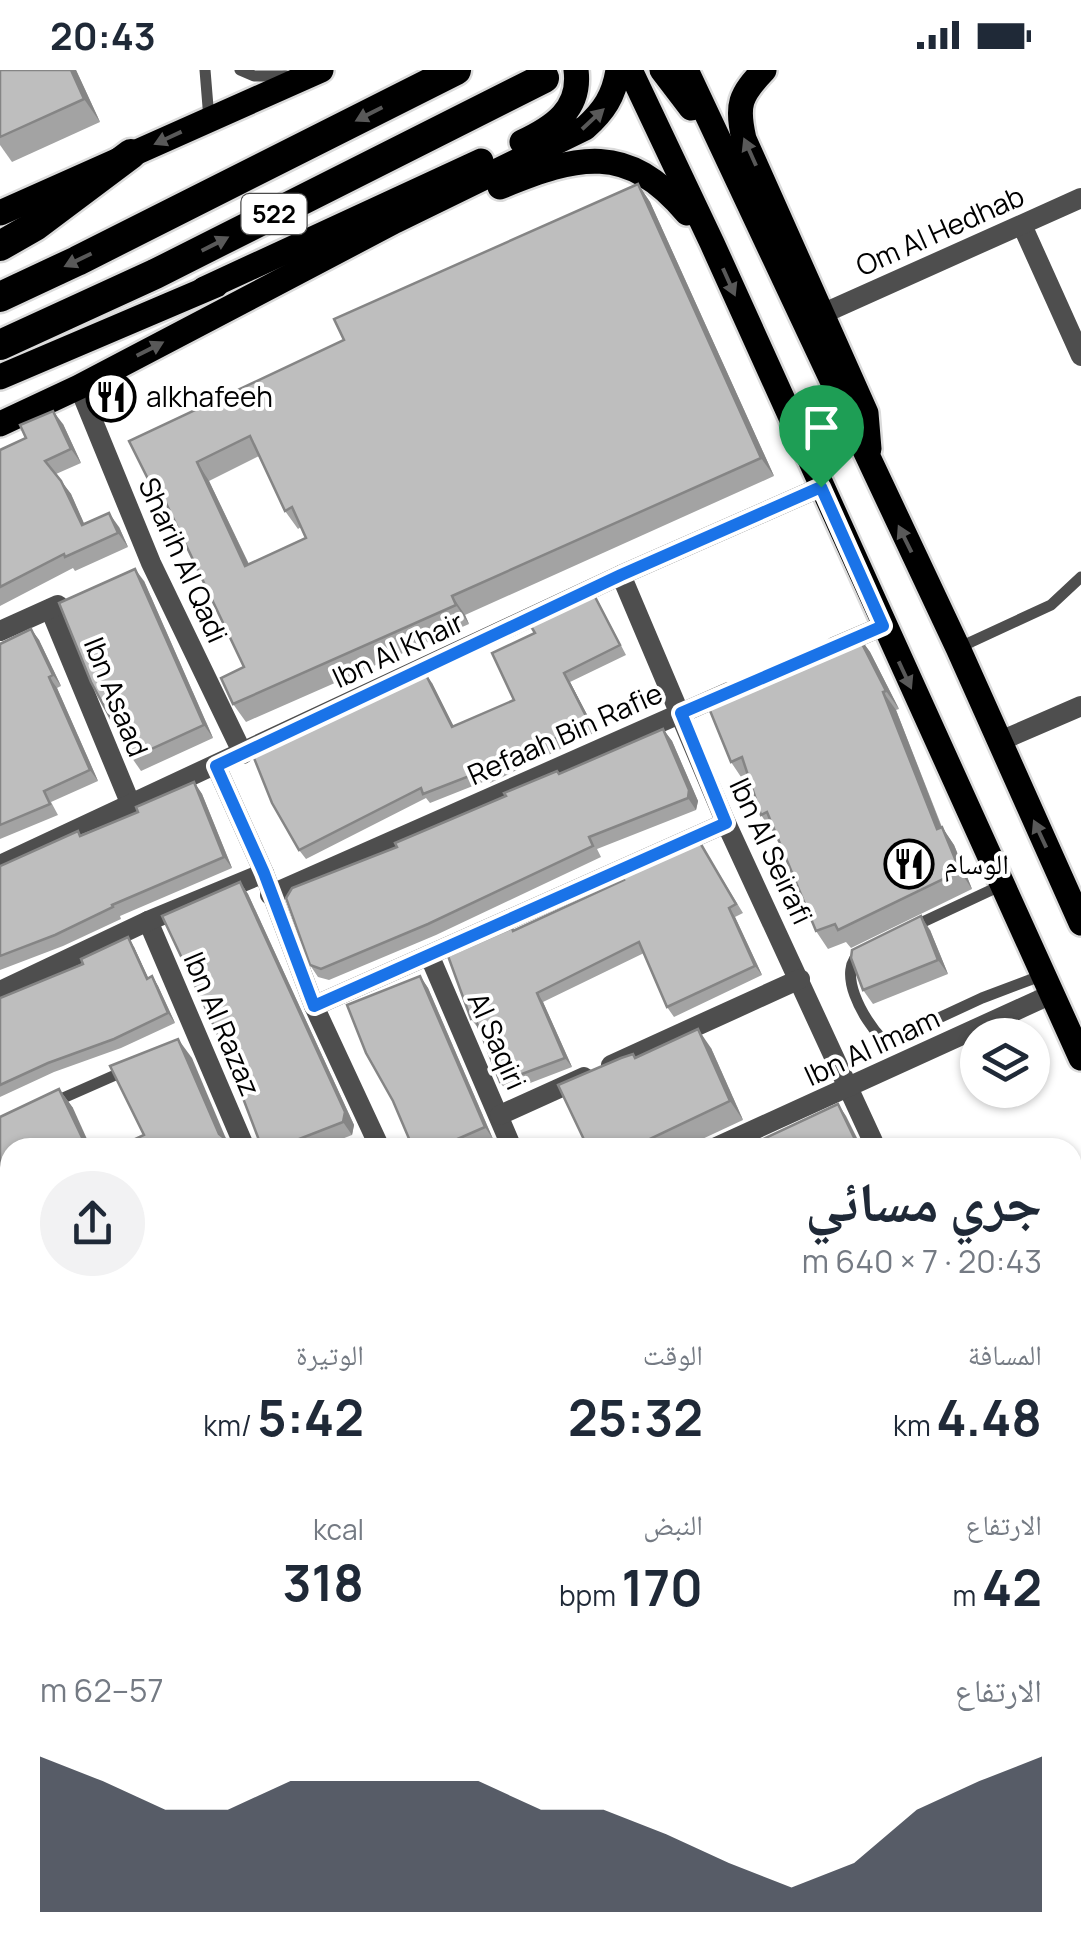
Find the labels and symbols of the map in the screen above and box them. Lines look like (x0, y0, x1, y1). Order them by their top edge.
one-way arrow (354, 105, 383, 122)
one-way arrow (580, 108, 604, 131)
one-way arrow (153, 129, 182, 146)
one-way arrow (742, 137, 758, 167)
street label: Om Al Hedhab (849, 176, 1030, 284)
road number: 522 (242, 194, 306, 234)
one-way arrow (201, 236, 230, 253)
one-way arrow (64, 252, 93, 269)
one-way arrow (721, 267, 737, 297)
one-way arrow (135, 341, 164, 358)
restaurant icon: alkhafeeh (85, 371, 137, 423)
place label: alkhafeeh (146, 377, 273, 415)
pin (779, 385, 864, 488)
street label: Sharih Al Qadi (131, 471, 237, 648)
one-way arrow (896, 524, 913, 553)
street label: Ibn Al Khair (326, 602, 469, 696)
street label: Ibn Asaad (76, 631, 158, 762)
one-way arrow (897, 660, 913, 690)
street label: Refaah Bin Rafie (461, 673, 668, 793)
street label: Ibn Al Seirafi (721, 771, 822, 930)
one-way arrow (1032, 819, 1049, 848)
restaurant icon: الوسام (883, 838, 935, 890)
place label: الوسام (944, 844, 1009, 883)
street label: Ibn Al Razaz (176, 946, 270, 1101)
street label: Al Saqiri (460, 986, 536, 1095)
street label: Ibn Al Imam (798, 998, 945, 1094)

